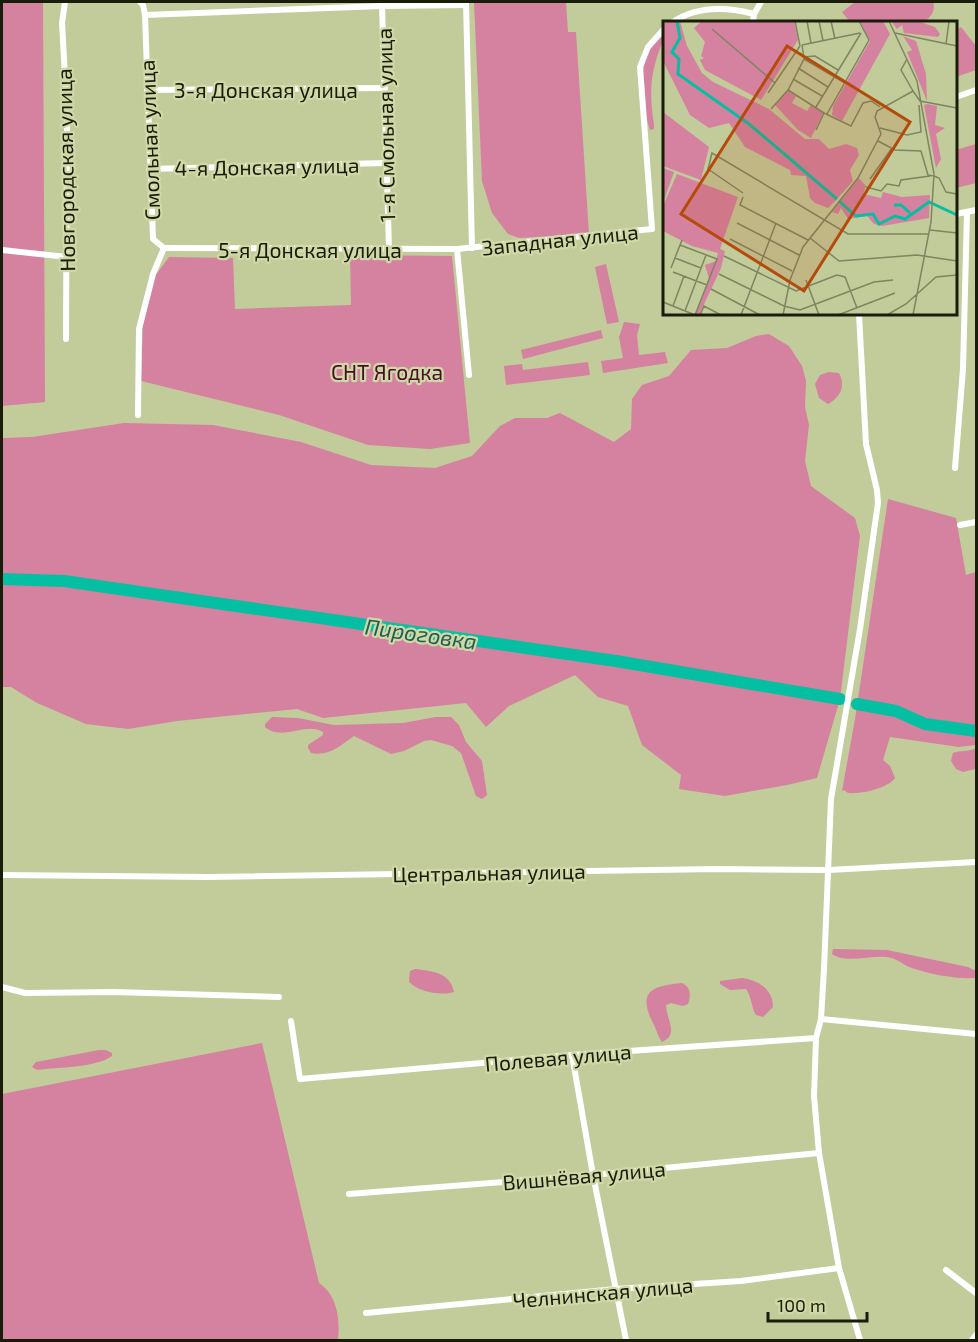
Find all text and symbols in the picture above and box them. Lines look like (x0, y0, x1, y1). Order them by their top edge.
inset map (663, 21, 957, 315)
street label: 1-я Смольная улица (371, 28, 400, 222)
street label: Смольная улица (134, 59, 165, 221)
street label: Новгородская улица (51, 68, 80, 272)
street label: 3-я Донская улица (174, 77, 358, 103)
street label: 4-я Донская улица (174, 152, 360, 181)
street label: Западная улица (480, 218, 640, 261)
street label: 5-я Донская улица (218, 237, 402, 263)
park label: СНТ Ягодка (331, 359, 443, 384)
water label: Пироговка (363, 612, 479, 654)
street label: Центральная улица (392, 858, 586, 887)
street label: Полевая улица (484, 1038, 632, 1077)
street label: Вишнёвая улица (501, 1155, 667, 1196)
street label: Челнинская улица (512, 1272, 694, 1313)
scale bar (768, 1285, 867, 1323)
text: 100 m (777, 1294, 826, 1316)

